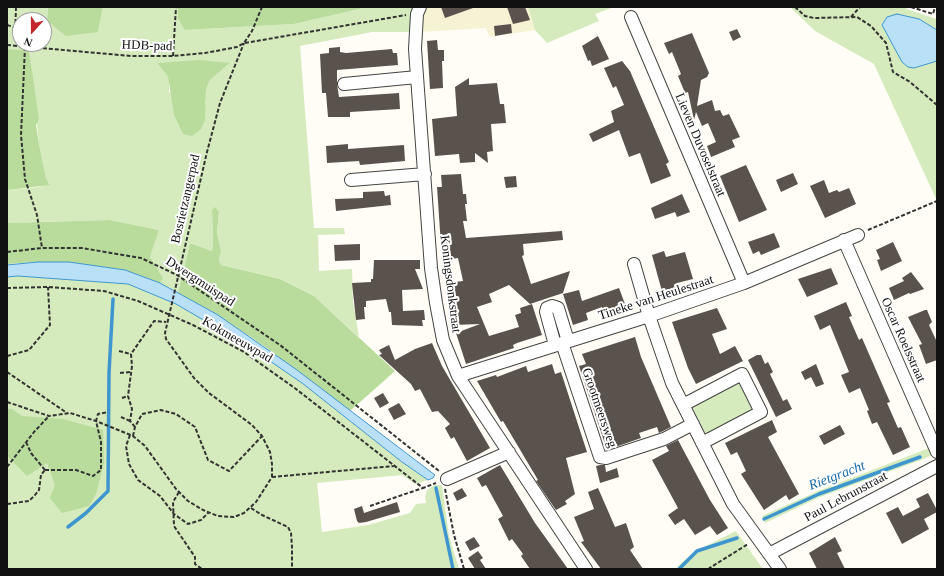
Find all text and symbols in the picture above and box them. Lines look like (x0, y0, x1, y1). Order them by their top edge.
north arrow (12, 12, 52, 52)
text: N (22, 35, 34, 49)
street label: HDB-pad (121, 37, 173, 55)
street label: Lieven Duvoselstraat (671, 91, 729, 199)
street label: Bosrietzangerpad (168, 153, 204, 245)
street label: Koningsdonkstraat (436, 234, 464, 334)
street label: Dwergmuispad (163, 254, 237, 310)
street label: Tineke van Heulestraat (596, 272, 716, 324)
street label: Oscar Roelsstraat (877, 295, 929, 385)
street label: Kokmeeuwpad (199, 314, 275, 366)
street label: Grootmeersweg (578, 366, 620, 450)
water label: Rietgracht (806, 458, 868, 494)
street label: Paul Lebrunstraat (802, 469, 890, 525)

